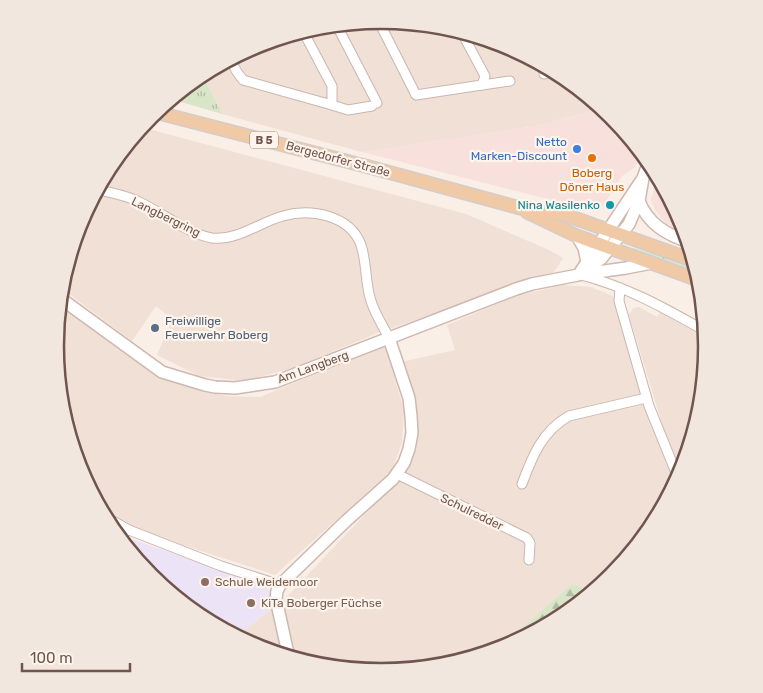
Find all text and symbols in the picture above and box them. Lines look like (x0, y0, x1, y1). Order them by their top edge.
road number: B 5 (250, 132, 278, 148)
place label: Netto Marken-Discount (471, 135, 567, 163)
street label: Bergedorfer Straße (284, 138, 392, 180)
marker: Netto Marken-Discount (571, 143, 583, 155)
marker: Boberg Döner Haus (586, 152, 598, 164)
place label: Boberg Döner Haus (560, 166, 624, 194)
street label: Langbergring (129, 194, 203, 240)
place label: Nina Wasilenko (517, 198, 600, 212)
marker: Nina Wasilenko (604, 199, 616, 211)
place label: Freiwillige Feuerwehr Boberg (165, 314, 268, 342)
marker: Freiwillige Feuerwehr Boberg (149, 322, 161, 334)
street label: Am Langberg (275, 348, 351, 386)
street label: Schulredder (438, 491, 506, 533)
place label: Schule Weidemoor (215, 575, 318, 589)
marker: Schule Weidemoor (199, 576, 211, 588)
place label: KiTa Boberger Füchse (261, 596, 382, 610)
marker: KiTa Boberger Füchse (245, 597, 257, 609)
scale bar (22, 640, 130, 672)
text: 100 m (30, 649, 72, 667)

